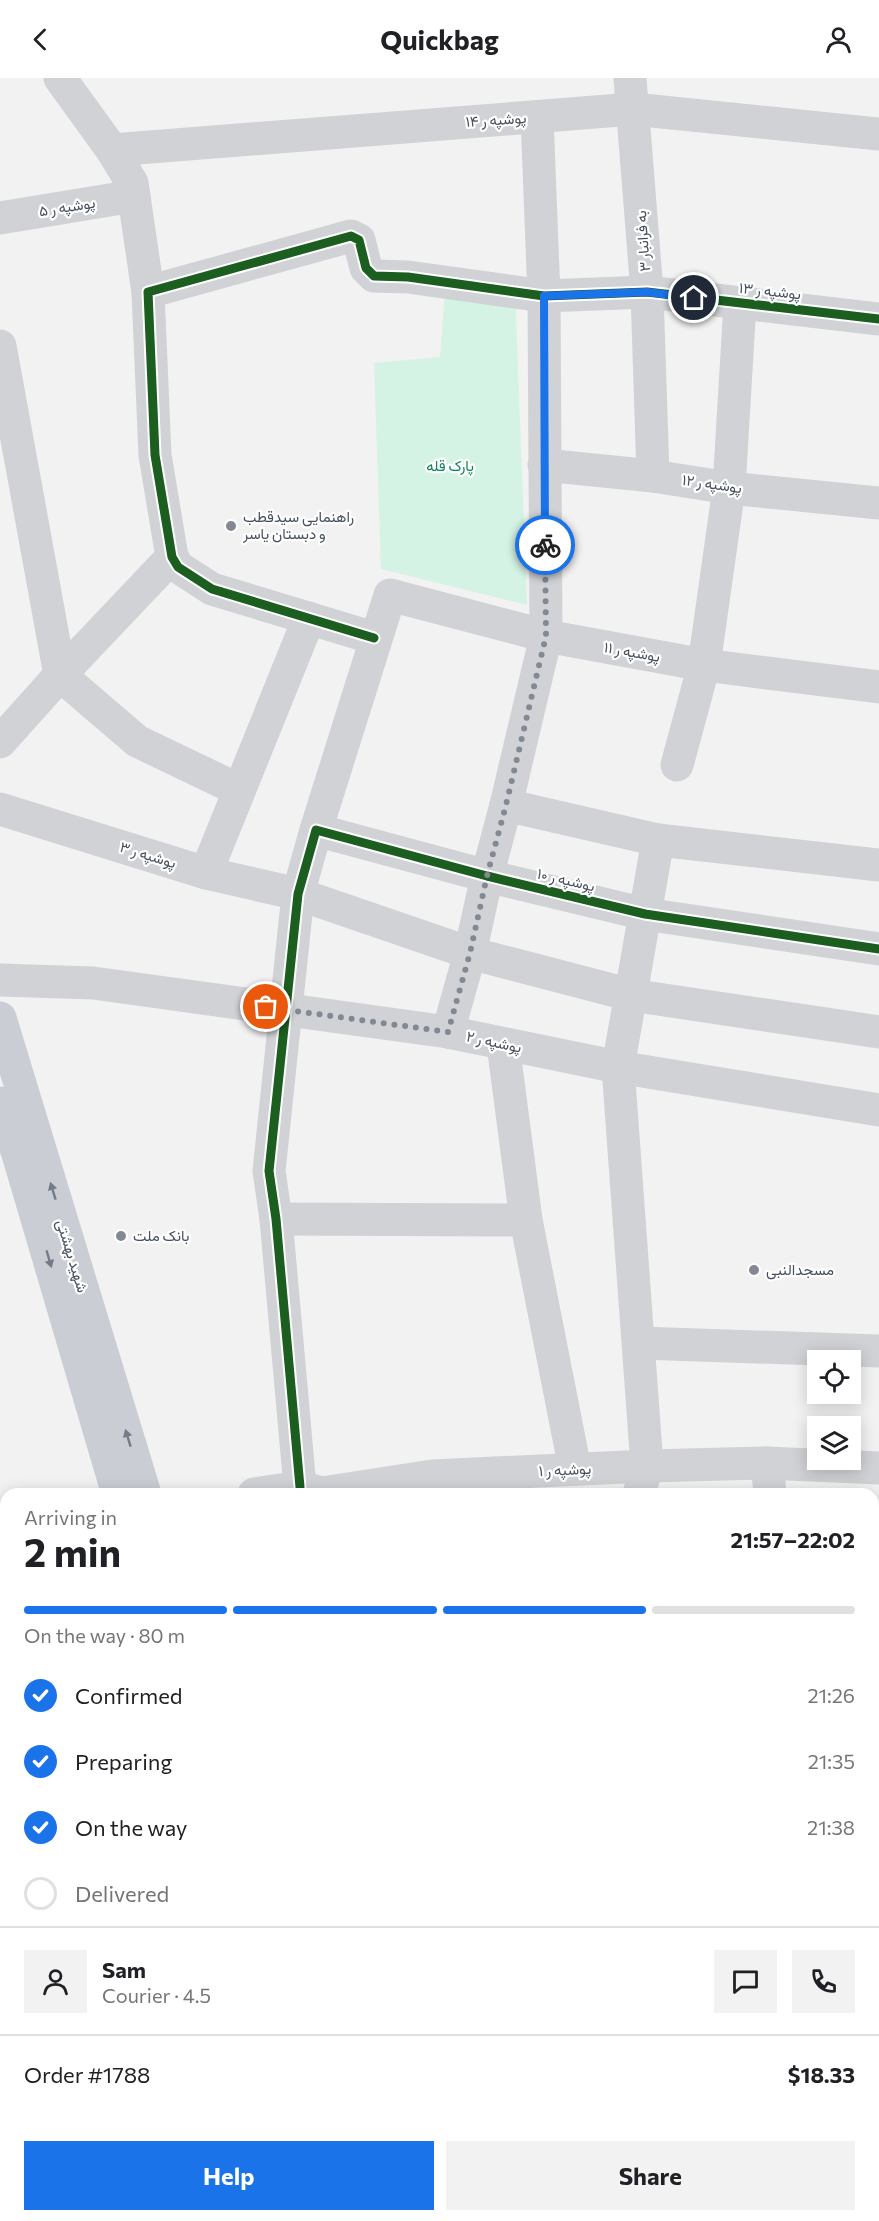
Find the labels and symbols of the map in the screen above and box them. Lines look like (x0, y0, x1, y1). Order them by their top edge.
street label: پوشپه ر ۱۴ (465, 108, 527, 132)
street label: پوشپه ر ۵ (37, 193, 97, 221)
street label: به فرانبار ۳ (631, 210, 654, 272)
pin (668, 272, 719, 323)
street label: پوشپه ر ۱۳ (738, 278, 802, 304)
park label: پارک قله (426, 456, 474, 476)
street label: پوشپه ر ۱۲ (681, 470, 743, 498)
place label: راهنمایی سیدقطب و دبستان یاسر (242, 507, 354, 543)
courier (515, 515, 575, 575)
marker: راهنمایی سیدقطب و دبستان یاسر (224, 519, 238, 533)
street label: پوشپه ر ۱۱ (602, 637, 662, 667)
street label: پوشپه ر ۳ (117, 837, 179, 873)
street label: پوشپه ر ۱۰ (535, 864, 597, 896)
pin (240, 981, 291, 1032)
street label: پوشپه ر ۲ (465, 1026, 523, 1058)
one-way arrow (48, 1182, 57, 1200)
street label: شهید بهشتی (51, 1217, 93, 1295)
place label: بانک ملت (133, 1226, 189, 1245)
marker: بانک ملت (114, 1229, 128, 1243)
one-way arrow (45, 1250, 54, 1268)
place label: مسجدالنبی (766, 1260, 834, 1280)
marker: مسجدالنبی (747, 1263, 761, 1277)
one-way arrow (123, 1429, 132, 1447)
street label: ۱ پوشپه ر (538, 1459, 592, 1481)

